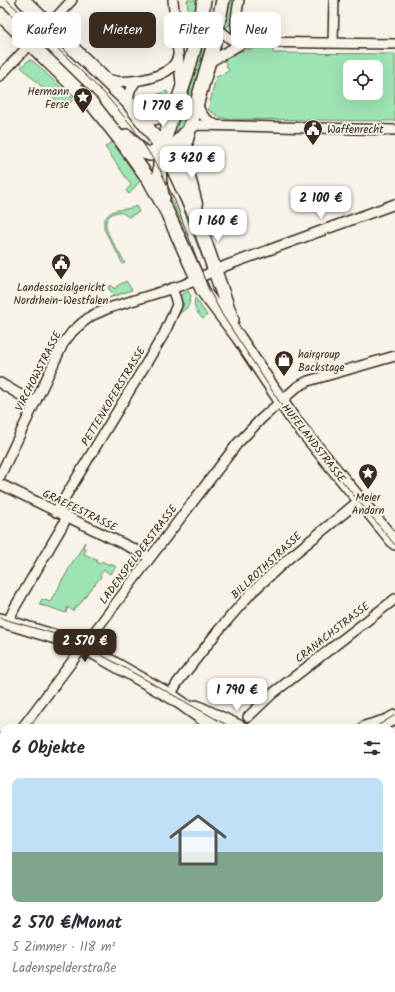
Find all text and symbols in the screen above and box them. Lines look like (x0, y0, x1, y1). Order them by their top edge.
chip: Kaufen (12, 12, 81, 48)
chip: Mieten (89, 12, 156, 48)
chip: Filter (164, 12, 223, 48)
chip: Neu (231, 12, 281, 48)
map controls (343, 60, 383, 100)
button: locate (343, 60, 383, 100)
place label: Hermann Ferse (27, 83, 69, 114)
place icon: Hermann Ferse (72, 86, 94, 114)
pin: 1 770 € (126, 94, 200, 128)
text: 1 770 € (142, 96, 184, 117)
public building icon: Waffenrecht (302, 118, 324, 146)
place label: Waffenrecht (327, 121, 384, 139)
pin: 3 420 € (155, 146, 229, 180)
text: 3 420 € (169, 148, 215, 169)
pin: 2 100 € (284, 186, 358, 220)
text: 2 100 € (299, 188, 343, 209)
pin: 1 160 € (181, 209, 255, 243)
text: 1 160 € (198, 211, 238, 232)
public building icon: Landessozialgericht Nordrhein-Westfalen (50, 252, 72, 280)
place label: Landessozialgericht Nordrhein-Westfalen (14, 279, 109, 310)
street label: VIRCHOWSTRASSE (11, 328, 67, 415)
street label: PETTENKOFERSTRASSE (77, 343, 151, 450)
place label: hairgroup Backstage (298, 346, 345, 377)
shop icon: hairgroup Backstage (273, 349, 295, 377)
street label: HUFELANDSTRASSE (276, 400, 350, 488)
place icon: Meier Andorn (357, 462, 379, 490)
street label: GRAEFESTRASSE (39, 485, 121, 537)
place label: Meier Andorn (352, 489, 384, 520)
street label: LADENSPELDERSTRASSE (95, 500, 183, 608)
street label: BILLROTHSTRASSE (227, 527, 307, 604)
street label: CRANACHSTRASSE (291, 597, 374, 668)
pin: 2 570 € (48, 629, 122, 663)
text: 2 570 € (62, 631, 108, 652)
pin: 1 790 € (200, 678, 274, 712)
text: 1 790 € (216, 680, 258, 701)
text: 6 Objekte (12, 735, 85, 762)
icon: filters (361, 737, 383, 759)
icon: home (162, 804, 234, 876)
text: 2 570 €/Monat (12, 910, 122, 937)
text: 5 Zimmer · 118 m² (12, 937, 115, 958)
text: Ladenspelderstraße (12, 958, 116, 979)

